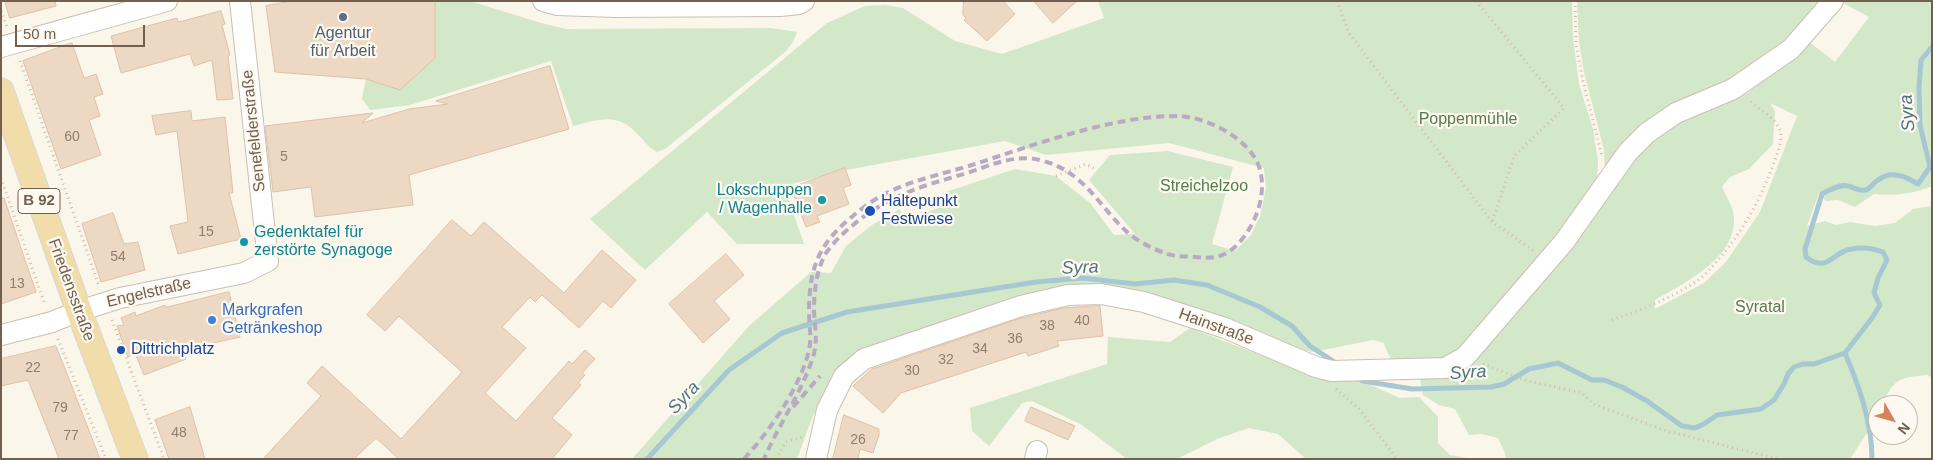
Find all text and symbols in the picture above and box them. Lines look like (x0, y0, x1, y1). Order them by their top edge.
marker: Agentur für Arbeit (337, 11, 349, 23)
scale bar (18, 15, 148, 47)
place label: Agentur für Arbeit (311, 24, 375, 62)
text: 50 m (23, 25, 56, 42)
street label: Senefelderstraße (238, 69, 270, 193)
water label: Syra (1896, 94, 1920, 132)
park label: Poppenmühle (1419, 110, 1517, 130)
house number: 60 (64, 129, 80, 145)
house number: 5 (280, 149, 288, 165)
park label: Streichelzoo (1160, 177, 1248, 197)
place label: Lokschuppen / Wagenhalle (717, 181, 812, 219)
road number: B 92 (18, 188, 60, 214)
place label: Haltepunkt Festwiese (881, 192, 957, 230)
marker: Lokschuppen / Wagenhalle (816, 194, 828, 206)
marker: Haltepunkt Festwiese (863, 204, 877, 218)
place label: Gedenktafel für zerstörte Synagoge (254, 223, 393, 261)
house number: 15 (198, 224, 214, 240)
street label: Friedensstraße (44, 236, 98, 344)
marker: Gedenktafel für zerstörte Synagoge (238, 236, 250, 248)
house number: 54 (110, 249, 126, 265)
water label: Syra (1061, 257, 1099, 279)
street label: Engelstraße (105, 274, 193, 312)
house number: 13 (9, 276, 25, 292)
park label: Syratal (1735, 298, 1785, 318)
place label: Markgrafen Getränkeshop (222, 301, 323, 339)
street label: Hainstraße (1176, 305, 1256, 349)
house number: 40 (1074, 313, 1090, 329)
marker: Markgrafen Getränkeshop (206, 314, 218, 326)
house number: 38 (1039, 318, 1055, 334)
house number: 36 (1007, 331, 1023, 347)
place label: Dittrichplatz (131, 340, 215, 360)
house number: 34 (972, 341, 988, 357)
marker: Dittrichplatz (115, 344, 127, 356)
house number: 32 (938, 352, 954, 368)
house number: 22 (25, 360, 41, 376)
water label: Syra (1449, 361, 1487, 385)
house number: 30 (904, 363, 920, 379)
water label: Syra (663, 377, 705, 419)
north arrow (1868, 395, 1918, 445)
house number: 79 (52, 400, 68, 416)
text: N (1895, 420, 1913, 438)
house number: 48 (171, 425, 187, 441)
house number: 77 (63, 428, 79, 444)
house number: 26 (850, 432, 866, 448)

